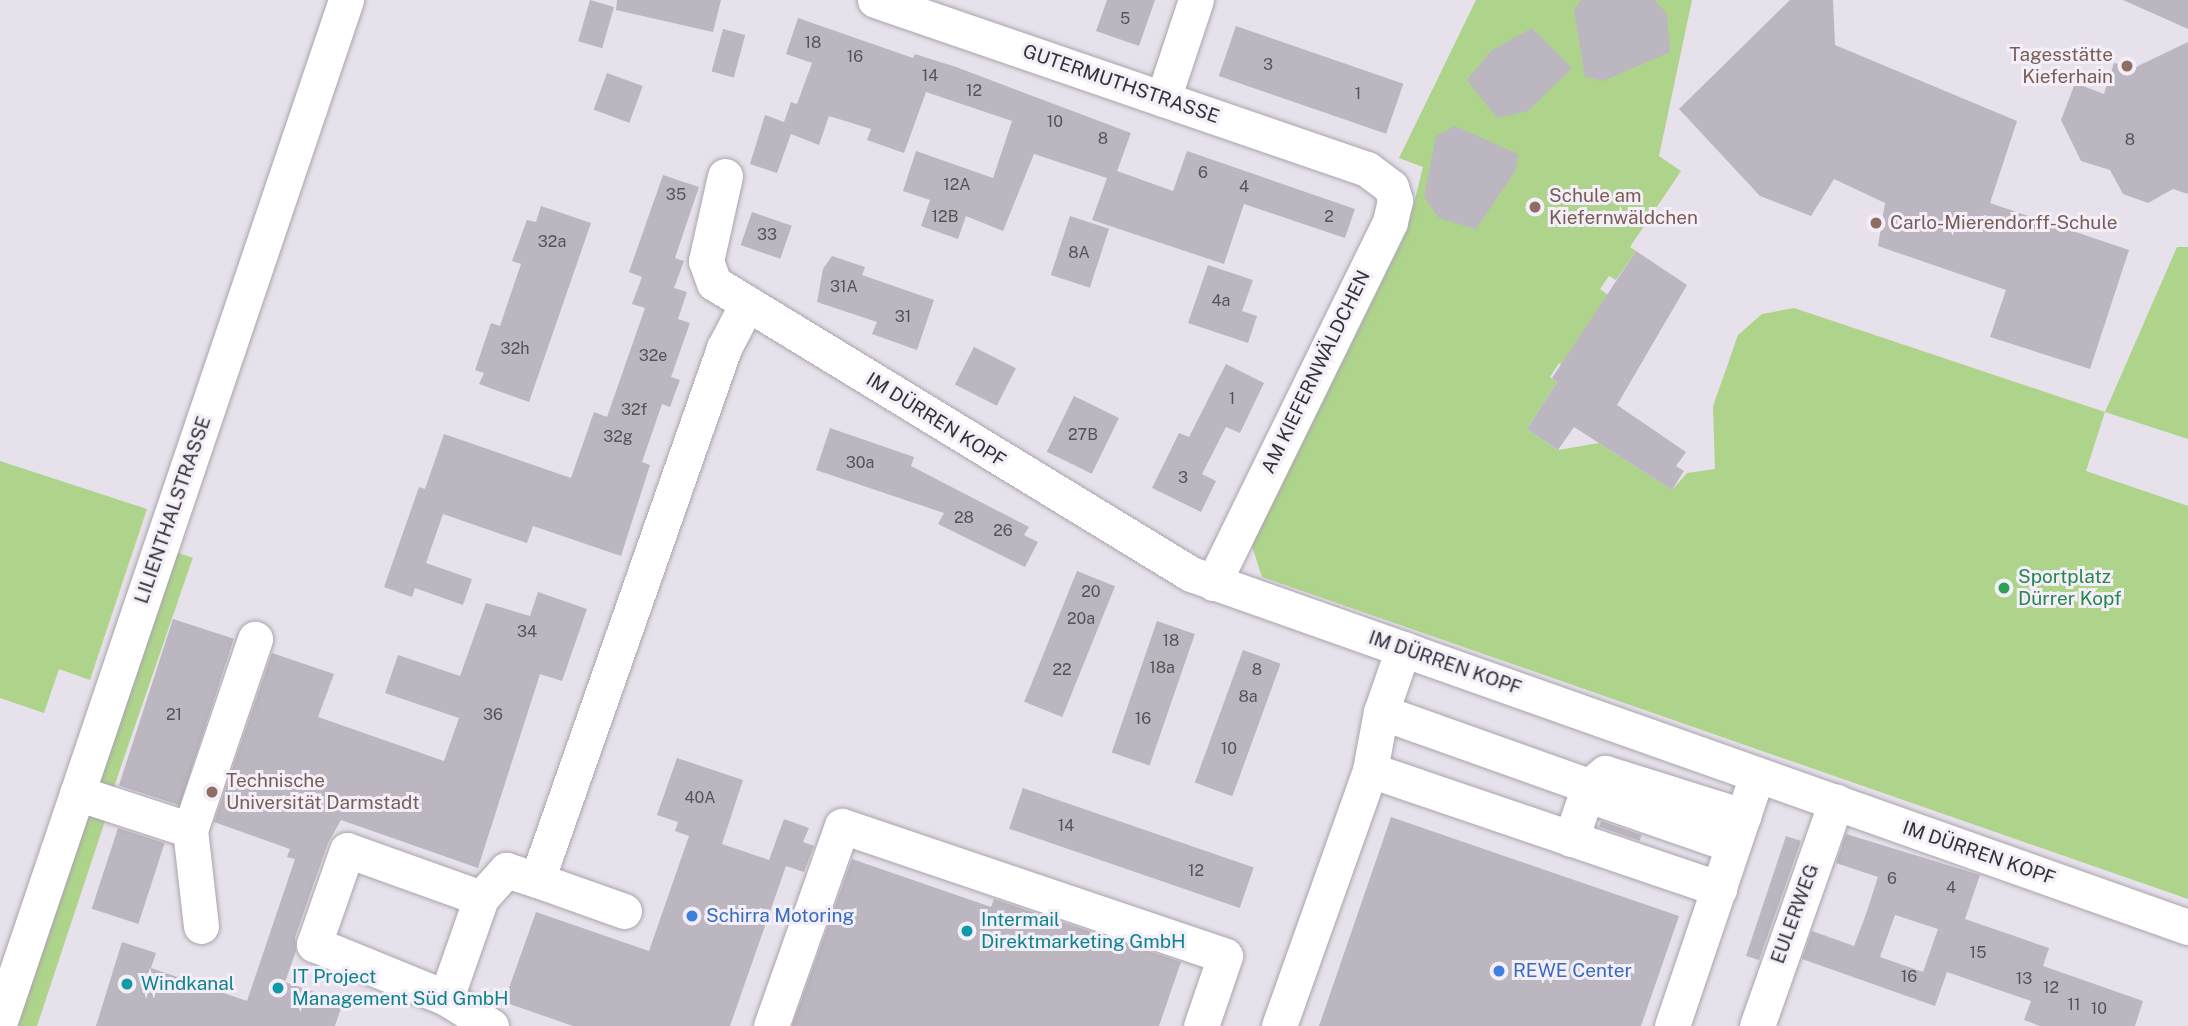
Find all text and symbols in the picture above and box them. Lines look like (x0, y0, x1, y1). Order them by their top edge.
house number: 5 (1120, 9, 1130, 29)
house number: 18 (805, 33, 821, 53)
street label: GUTERMUTHSTRASSE (1020, 40, 1222, 128)
place label: Tagesstätte Kieferhain (2009, 44, 2113, 88)
house number: 16 (847, 47, 863, 67)
house number: 3 (1263, 55, 1273, 75)
marker: Tagesstätte Kieferhain (2119, 58, 2135, 74)
house number: 14 (922, 66, 938, 86)
house number: 12 (966, 81, 982, 101)
house number: 1 (1355, 84, 1361, 104)
house number: 10 (1047, 112, 1063, 132)
house number: 8 (1098, 129, 1108, 149)
house number: 8 (2125, 130, 2135, 150)
house number: 6 (1198, 163, 1208, 183)
house number: 12A (943, 175, 971, 195)
house number: 4 (1239, 177, 1249, 197)
house number: 35 (666, 185, 686, 205)
place label: Schule am Kiefernwäldchen (1549, 185, 1698, 229)
marker: Schule am Kiefernwäldchen (1527, 199, 1543, 215)
house number: 12B (932, 207, 958, 227)
house number: 2 (1324, 207, 1334, 227)
place label: Carlo-Mierendorff-Schule (1890, 212, 2117, 234)
marker: Carlo-Mierendorff-Schule (1868, 215, 1884, 231)
house number: 33 (757, 225, 777, 245)
house number: 32a (538, 232, 566, 252)
house number: 8A (1068, 243, 1090, 263)
street label: AM KIEFERNWÄLDCHEN (1257, 267, 1375, 477)
house number: 31A (830, 277, 858, 297)
house number: 4a (1212, 291, 1230, 311)
house number: 31 (895, 307, 911, 327)
house number: 32h (501, 339, 529, 359)
house number: 32e (639, 346, 667, 366)
street label: IM DÜRREN KOPF (862, 368, 1010, 472)
house number: 1 (1229, 389, 1235, 409)
house number: 32f (621, 400, 647, 420)
street label: LILIENTHALSTRASSE (130, 413, 216, 607)
house number: 27B (1068, 425, 1098, 445)
house number: 32g (603, 427, 633, 447)
house number: 30a (846, 453, 874, 473)
house number: 3 (1178, 468, 1188, 488)
house number: 28 (954, 508, 974, 528)
house number: 26 (993, 521, 1013, 541)
place label: Sportplatz Dürrer Kopf (2018, 566, 2121, 610)
marker: Sportplatz Dürrer Kopf (1996, 580, 2012, 596)
house number: 20 (1081, 582, 1101, 602)
house number: 20a (1067, 609, 1095, 629)
house number: 34 (517, 622, 537, 642)
street label: IM DÜRREN KOPF (1366, 626, 1524, 700)
house number: 18 (1163, 631, 1179, 651)
house number: 18a (1149, 658, 1175, 678)
house number: 22 (1052, 660, 1072, 680)
house number: 8 (1252, 660, 1262, 680)
house number: 8a (1238, 687, 1258, 707)
house number: 21 (166, 705, 182, 725)
house number: 36 (483, 705, 503, 725)
house number: 16 (1135, 709, 1151, 729)
house number: 10 (1221, 739, 1237, 759)
place label: Technische Universität Darmstadt (226, 770, 420, 814)
marker: Technische Universität Darmstadt (204, 784, 220, 800)
house number: 40A (684, 788, 716, 808)
house number: 14 (1058, 816, 1074, 836)
street label: IM DÜRREN KOPF (1900, 816, 2058, 890)
house number: 12 (1188, 861, 1204, 881)
street label: EULERWEG (1766, 861, 1824, 967)
house number: 6 (1887, 869, 1897, 889)
house number: 4 (1946, 878, 1956, 898)
place label: Schirra Motoring (706, 905, 854, 927)
marker: Schirra Motoring (684, 908, 700, 924)
place label: Intermail Direktmarketing GmbH (981, 909, 1185, 953)
marker: Intermail Direktmarketing GmbH (959, 923, 975, 939)
house number: 15 (1970, 943, 1986, 963)
place label: REWE Center (1513, 960, 1632, 982)
marker: REWE Center (1491, 963, 1507, 979)
place label: IT Project Management Süd GmbH (292, 966, 509, 1010)
house number: 16 (1901, 967, 1917, 987)
house number: 13 (2016, 969, 2032, 989)
place label: Windkanal (141, 973, 234, 995)
marker: Windkanal (119, 976, 135, 992)
house number: 12 (2043, 978, 2059, 998)
marker: IT Project Management Süd GmbH (270, 980, 286, 996)
house number: 11 (2067, 995, 2081, 1015)
house number: 10 (2091, 999, 2107, 1019)

